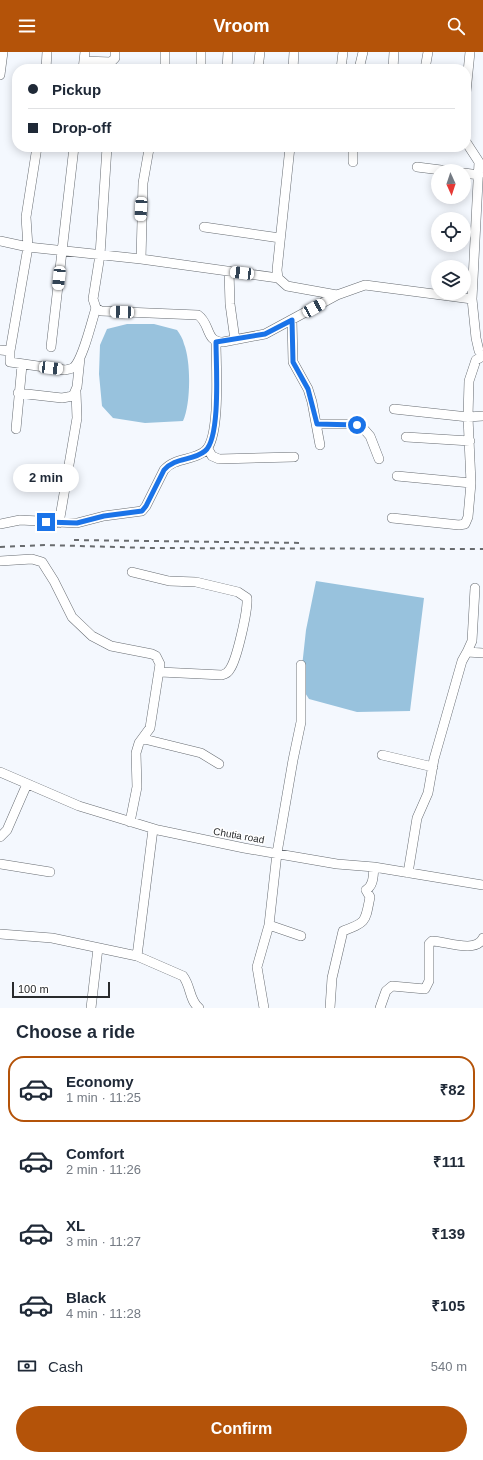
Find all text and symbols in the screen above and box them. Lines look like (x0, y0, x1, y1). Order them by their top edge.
icon: menu (16, 15, 38, 37)
icon: search (445, 15, 467, 37)
text: Vroom (213, 16, 270, 36)
text: Pickup (52, 81, 101, 98)
text: Drop-off (52, 119, 111, 136)
north arrow (431, 164, 471, 204)
map controls (431, 164, 471, 300)
car (134, 197, 148, 221)
button: locate (431, 212, 471, 252)
button: layers (431, 260, 471, 300)
car (52, 265, 66, 291)
car (229, 266, 255, 280)
car (301, 297, 327, 319)
car (110, 306, 134, 318)
car (38, 361, 64, 375)
route start (348, 416, 366, 434)
callout: 2 min (13, 464, 79, 492)
text: 2 min (29, 470, 63, 485)
route end (37, 513, 55, 531)
street label: Chutia road (212, 826, 265, 845)
scale bar (12, 980, 110, 999)
text: 100 m (18, 983, 49, 995)
text: Choose a ride (16, 1022, 135, 1042)
icon: car (18, 1071, 54, 1107)
text: Economy (66, 1073, 134, 1090)
text: ₹82 (440, 1081, 465, 1098)
text: 1 min · 11:25 (66, 1090, 141, 1105)
icon: car (18, 1143, 54, 1179)
text: Comfort (66, 1145, 124, 1162)
text: ₹111 (433, 1153, 465, 1170)
text: 2 min · 11:26 (66, 1162, 141, 1177)
icon: car (18, 1215, 54, 1251)
text: XL (66, 1217, 85, 1234)
text: ₹139 (431, 1225, 465, 1242)
text: 3 min · 11:27 (66, 1234, 141, 1249)
icon: car (18, 1287, 54, 1323)
text: Black (66, 1289, 106, 1306)
text: ₹105 (431, 1297, 465, 1314)
text: 4 min · 11:28 (66, 1306, 141, 1321)
icon: cash (16, 1355, 38, 1377)
text: Cash (48, 1358, 83, 1375)
text: 540 m (431, 1359, 467, 1374)
button: Confirm (16, 1406, 467, 1452)

